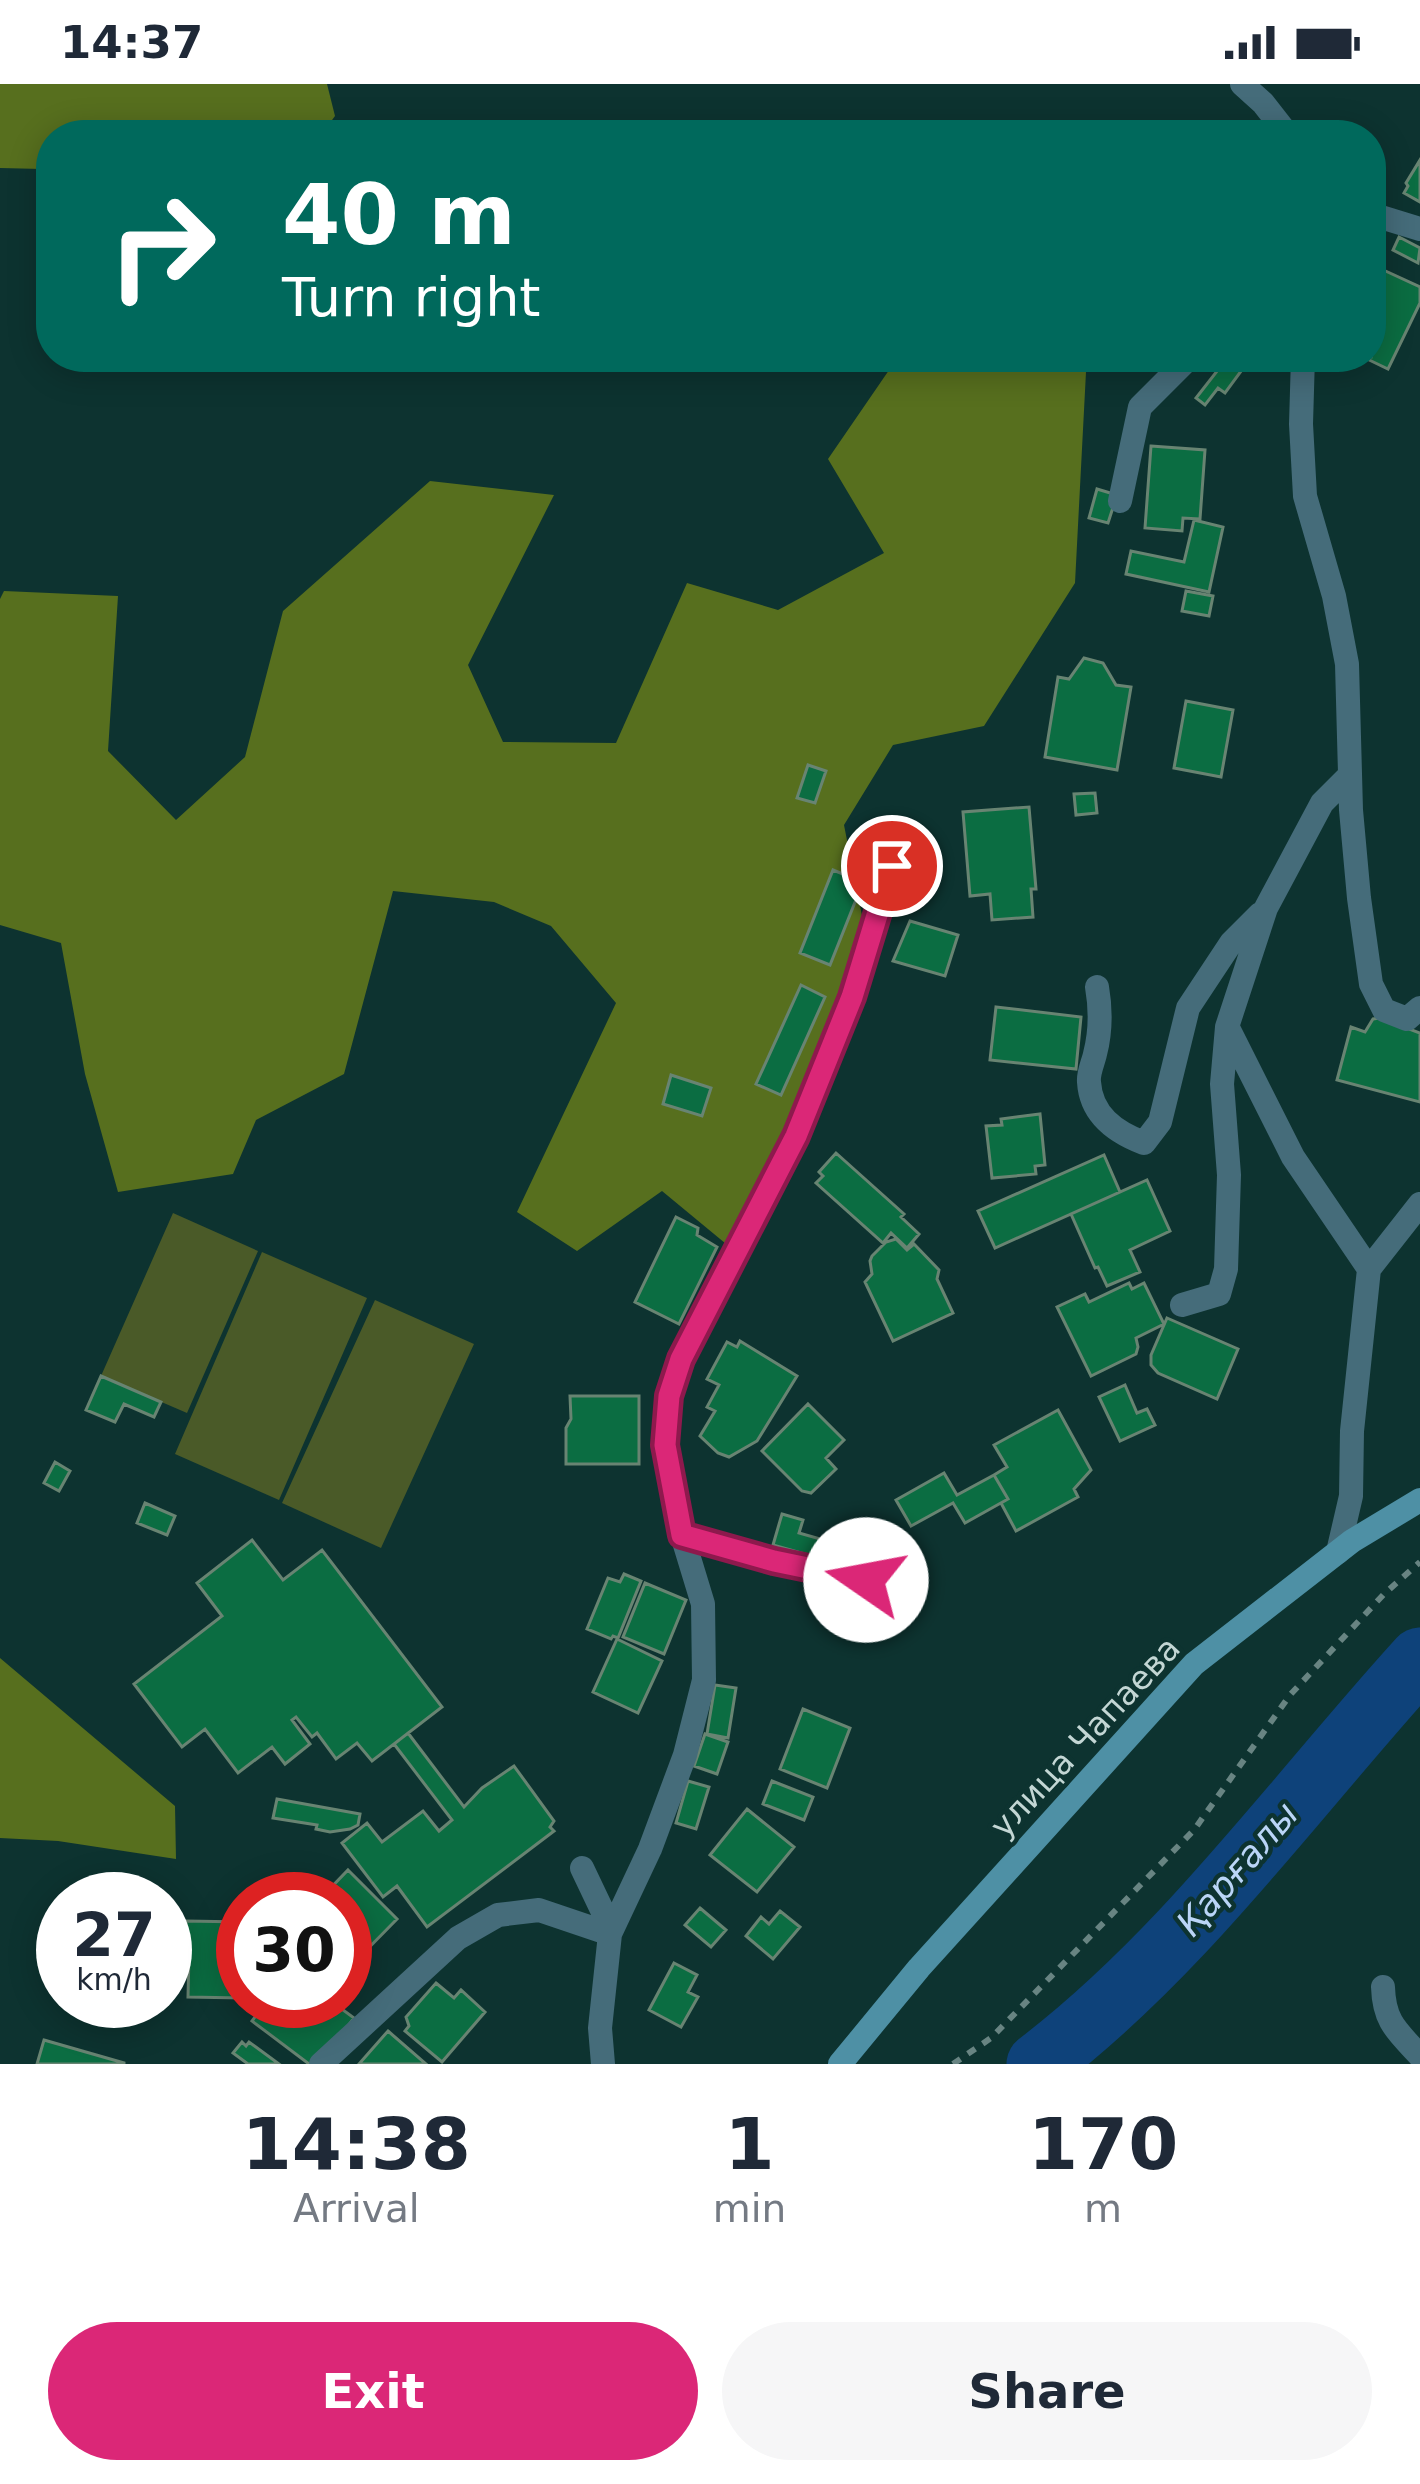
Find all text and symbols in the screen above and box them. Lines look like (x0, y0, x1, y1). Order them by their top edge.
text: 14:37 (60, 16, 203, 69)
text: 40 m (282, 166, 516, 264)
icon: right (84, 168, 240, 324)
text: Turn right (282, 266, 541, 329)
pin (841, 815, 943, 917)
icon: arrive (859, 833, 925, 899)
position arrow (803, 1517, 929, 1643)
street label: улица Чапаева (982, 1629, 1188, 1845)
water label: Қарғалы (1168, 1794, 1306, 1944)
speed limit sign: 30 (216, 1872, 372, 2028)
text: 27 (72, 1900, 156, 1970)
text: km/h (76, 1962, 152, 1997)
text: 14:38 (242, 2102, 471, 2186)
text: 1 (724, 2102, 774, 2186)
text: 170 (1028, 2102, 1178, 2186)
text: Arrival (293, 2186, 420, 2231)
text: min (713, 2186, 786, 2231)
text: m (1084, 2186, 1122, 2231)
button: Exit (48, 2322, 698, 2460)
button: Share (722, 2322, 1372, 2460)

